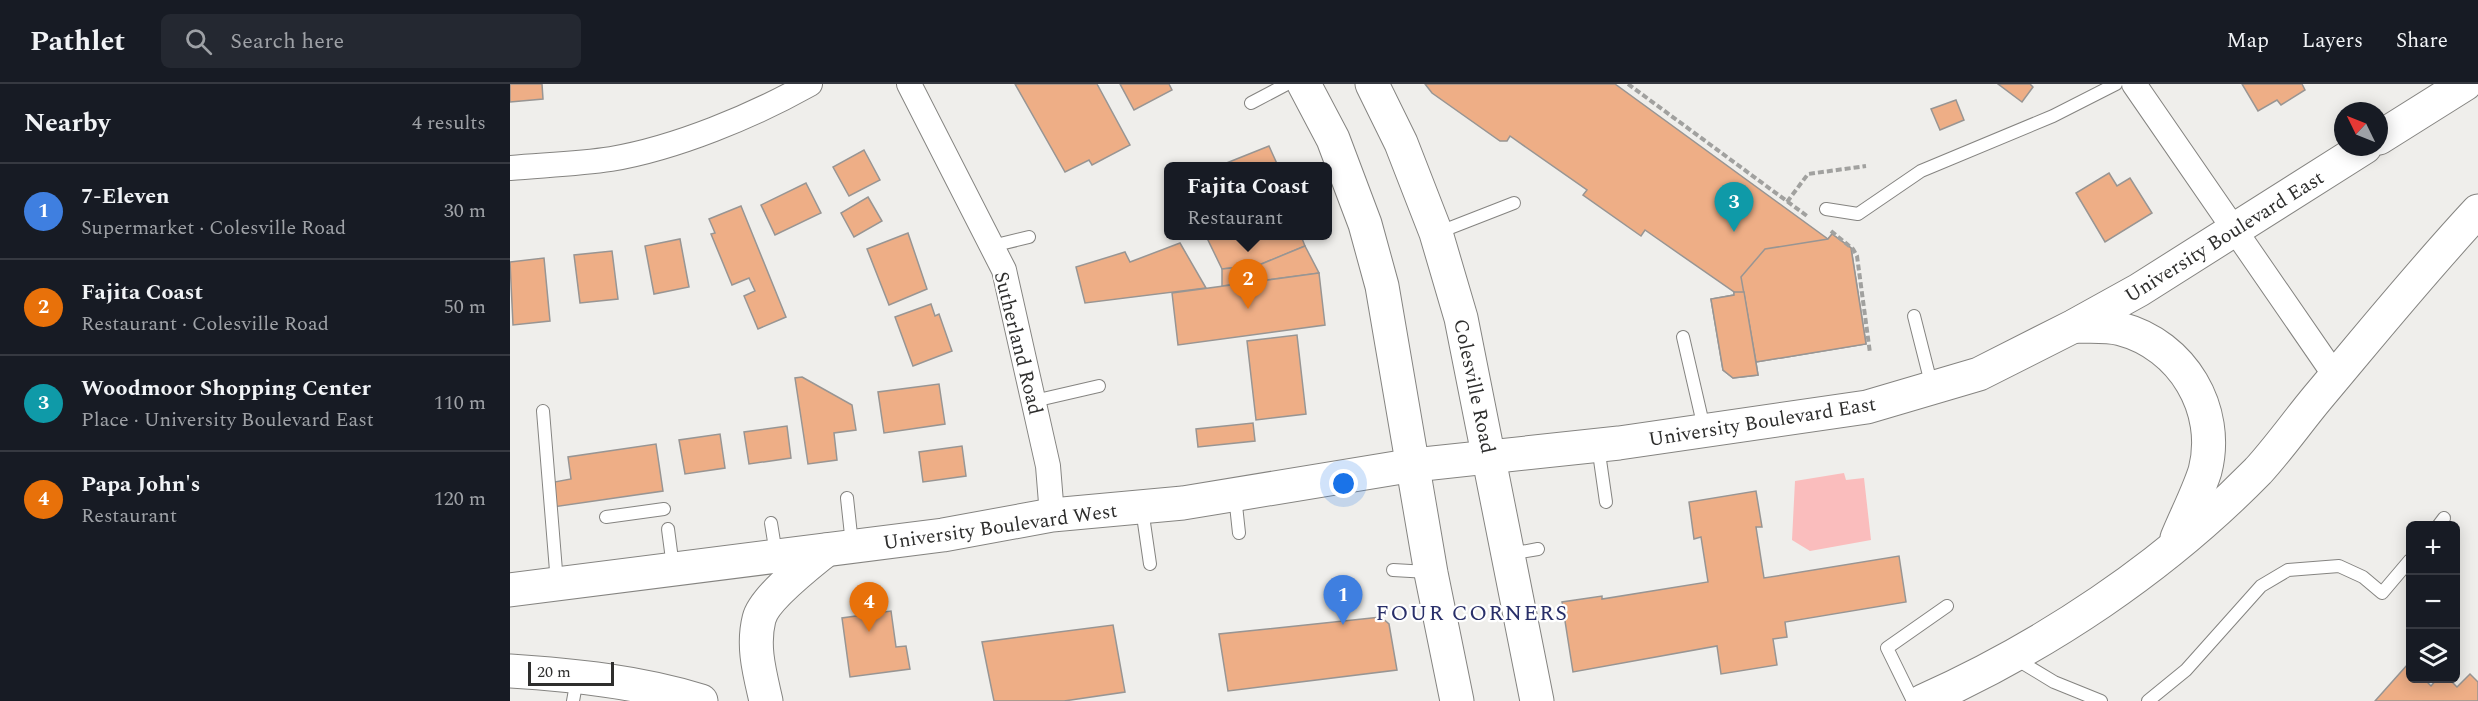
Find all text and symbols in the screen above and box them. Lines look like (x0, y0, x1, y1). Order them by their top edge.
search box (161, 14, 581, 68)
text: Pathlet (30, 20, 125, 63)
icon: search (182, 25, 215, 58)
text: Search here (230, 25, 344, 58)
text: Map (2227, 25, 2269, 57)
text: Layers (2302, 25, 2363, 57)
text: Share (2396, 25, 2448, 57)
north arrow (2334, 102, 2388, 156)
text: Nearby (24, 103, 110, 143)
text: 4 results (412, 108, 486, 138)
popup (1164, 162, 1332, 240)
street label: University Boulevard East (2119, 163, 2330, 311)
text: Fajita Coast (1187, 170, 1309, 203)
text: 7-Eleven (81, 180, 170, 213)
pin: 3 (1714, 182, 1754, 232)
text: 1 (38, 196, 49, 226)
text: 30 m (444, 196, 486, 226)
text: Restaurant (1187, 203, 1283, 233)
text: Supermarket · Colesville Road (81, 213, 346, 243)
pin: 2 (1228, 260, 1268, 309)
street label: Sutherland Road (986, 268, 1050, 418)
text: Fajita Coast (81, 276, 203, 309)
text: 2 (38, 292, 49, 322)
text: 50 m (444, 292, 486, 322)
text: Restaurant · Colesville Road (81, 309, 329, 339)
street label: Colesville Road (1445, 316, 1503, 456)
text: Woodmoor Shopping Center (81, 372, 371, 405)
text: 3 (38, 388, 49, 418)
text: 110 m (434, 388, 486, 418)
street label: University Boulevard East (1646, 389, 1878, 455)
text: Place · University Boulevard East (81, 405, 374, 435)
text: Papa John's (81, 468, 200, 501)
your location (1329, 469, 1358, 498)
text: 4 (38, 484, 49, 514)
text: 120 m (434, 484, 486, 514)
street label: University Boulevard West (881, 496, 1119, 558)
text: Restaurant (81, 501, 177, 531)
map controls (2406, 521, 2460, 683)
button: + (2406, 521, 2460, 575)
button: − (2406, 575, 2460, 629)
pin: 1 (1324, 576, 1362, 625)
pin: 4 (850, 582, 888, 632)
district label: FOUR CORNERS (1375, 597, 1569, 630)
button: layers (2406, 629, 2460, 683)
scale bar (528, 659, 614, 686)
text: 20 m (537, 660, 571, 684)

